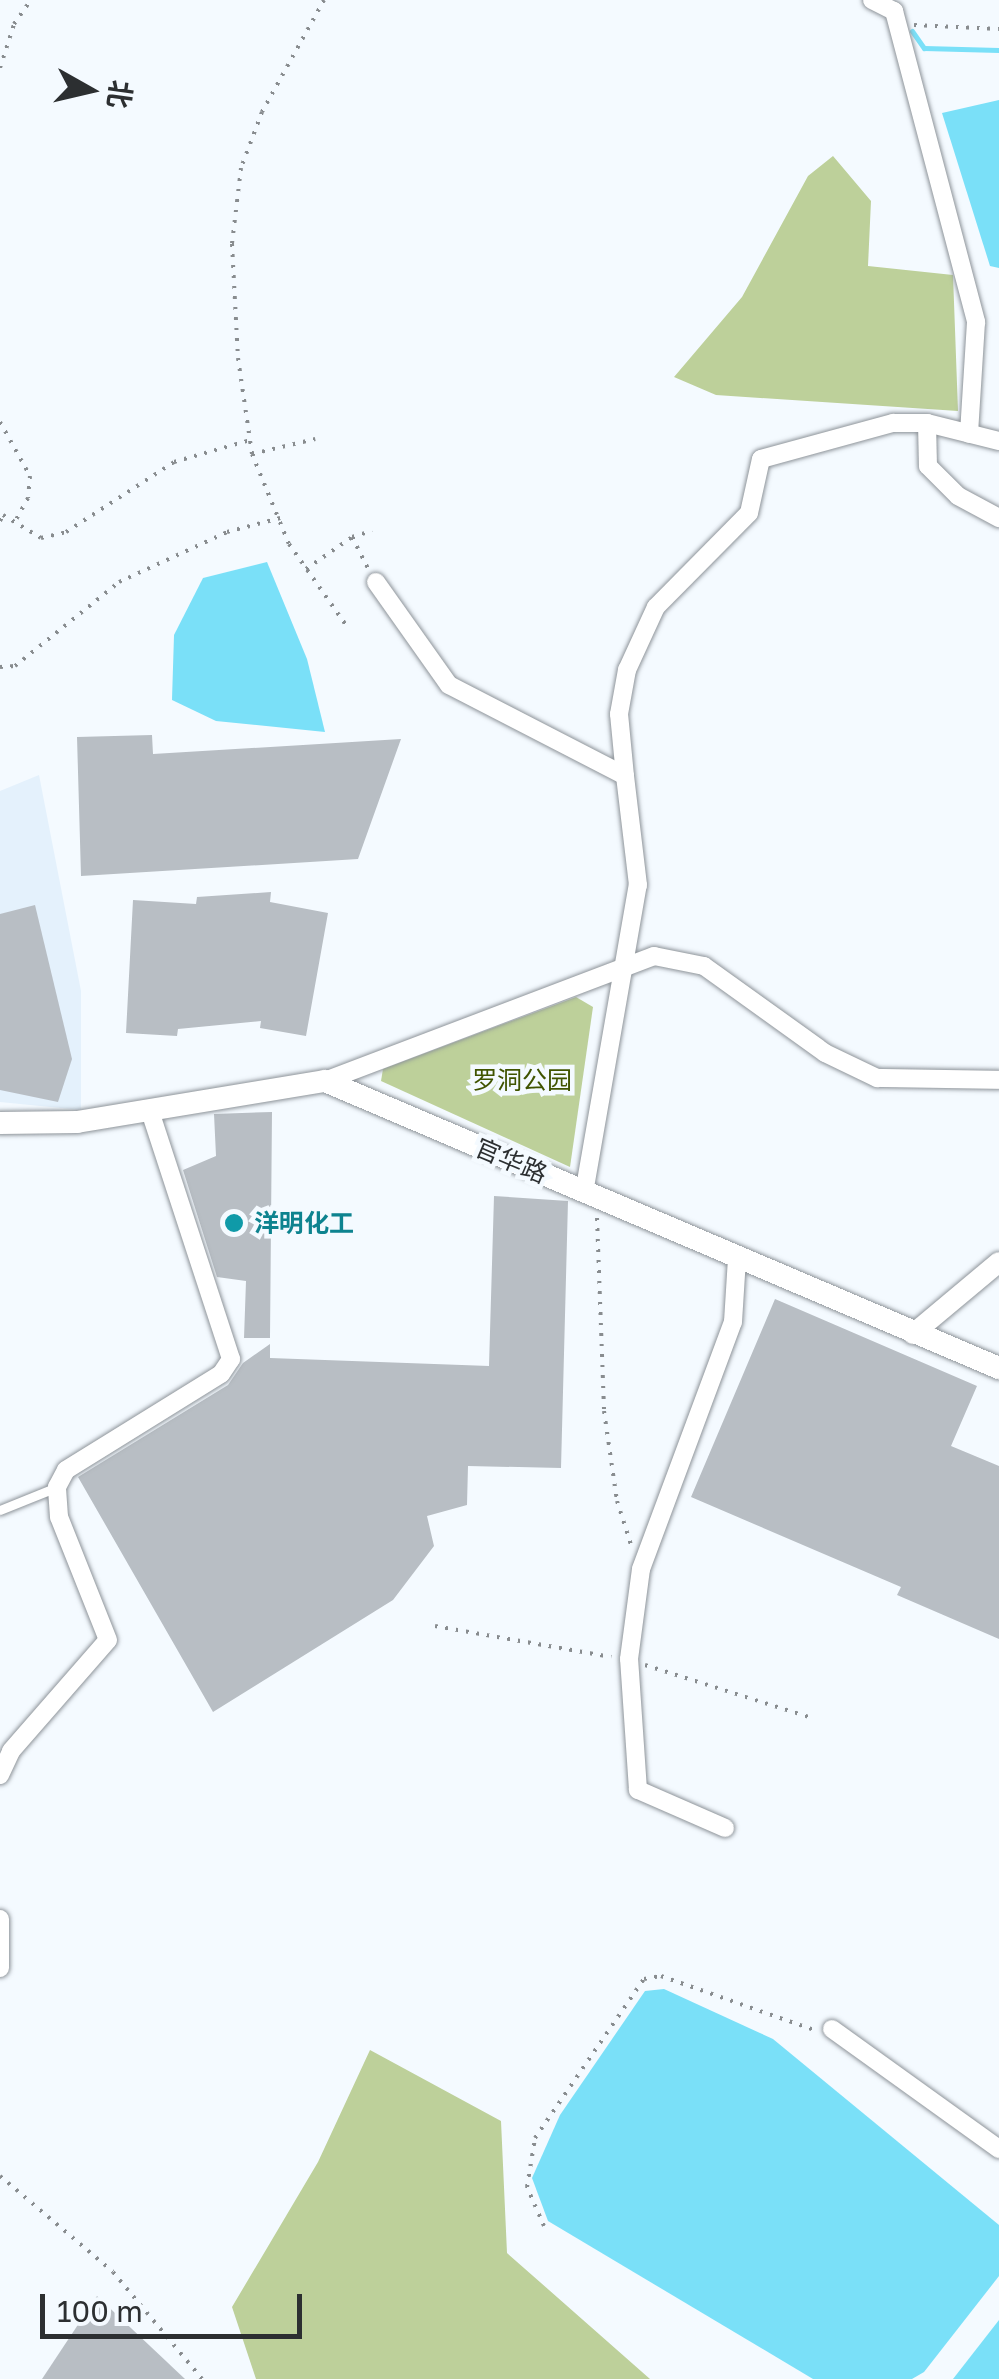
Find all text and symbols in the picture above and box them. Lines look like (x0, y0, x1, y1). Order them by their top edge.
north arrow (40, 40, 140, 140)
text: 北 (102, 78, 138, 110)
park label: 罗洞公园 (472, 1065, 572, 1095)
street label: 官华路 (471, 1133, 551, 1189)
place label: 洋明化工 (254, 1208, 354, 1238)
marker: 洋明化工 (223, 1212, 245, 1234)
scale bar (45, 2274, 308, 2336)
text: 100 m (57, 2293, 143, 2329)

